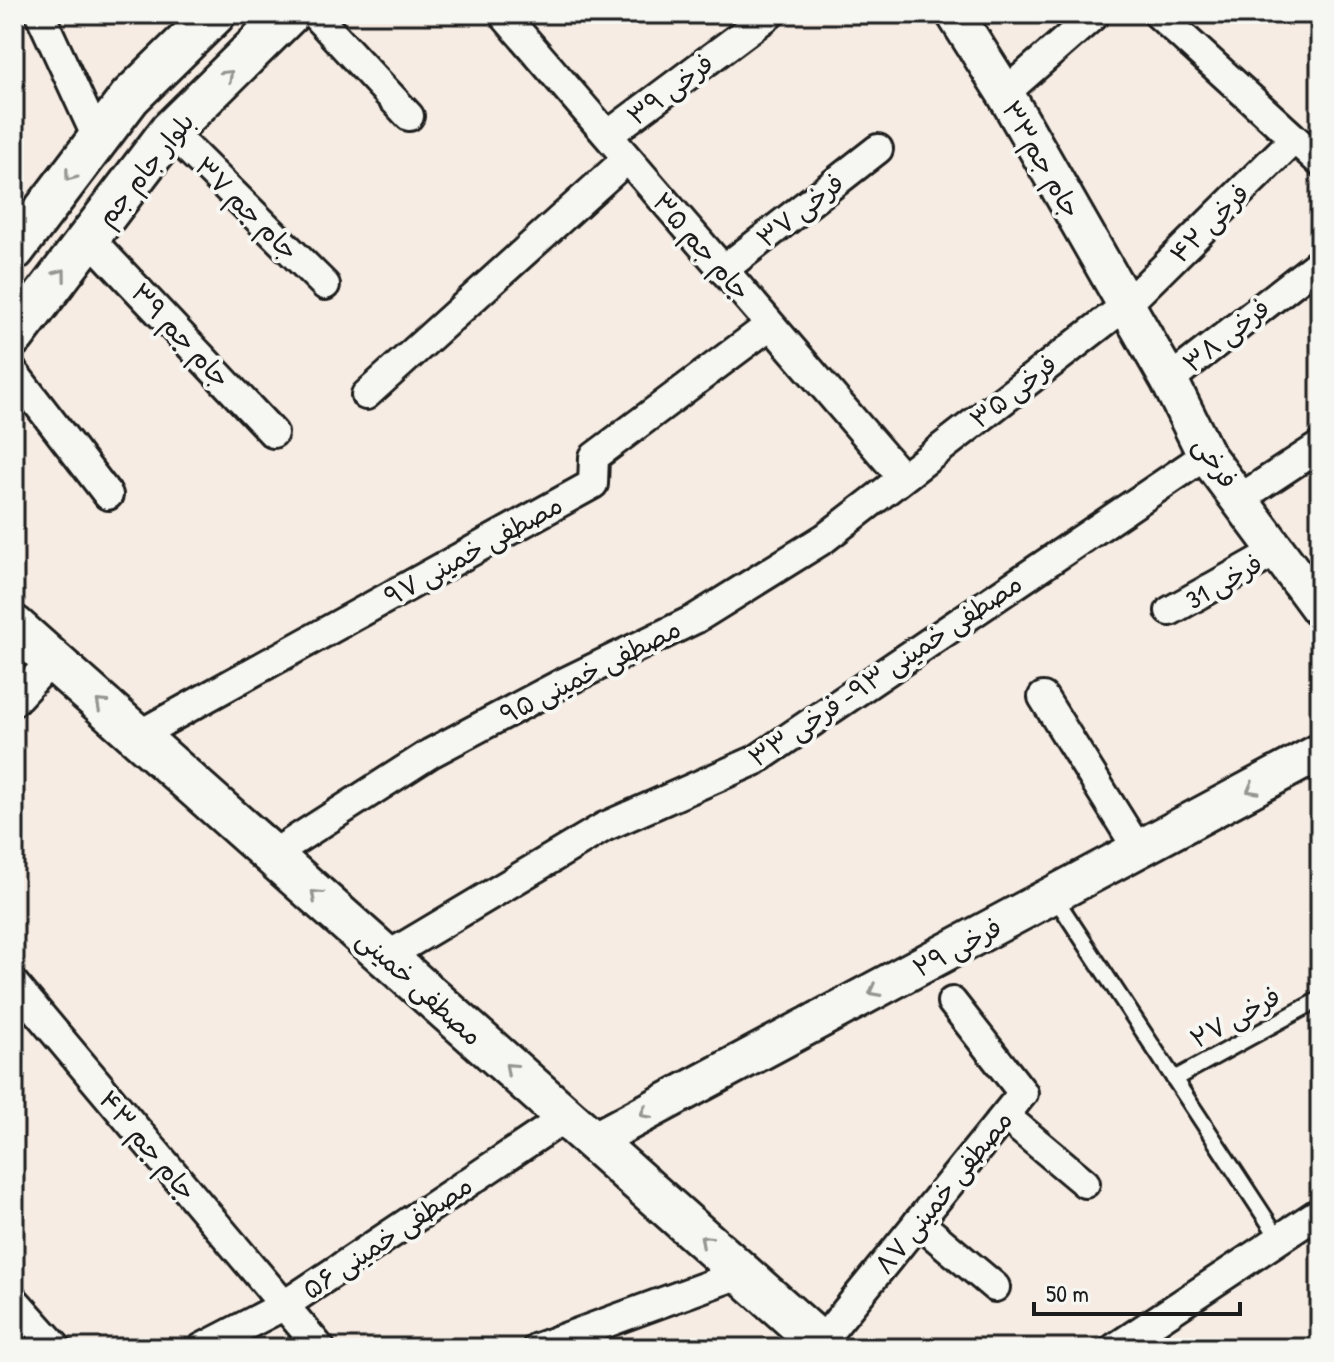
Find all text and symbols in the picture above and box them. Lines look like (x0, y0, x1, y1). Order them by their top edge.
street label: فرخی ۳۹ (620, 45, 720, 133)
one-way arrow (219, 69, 233, 84)
street label: جام جم۳۳ (992, 94, 1090, 226)
street label: بلوار جام جم (88, 105, 204, 235)
street label: جام جم ۳۷ (185, 149, 306, 270)
street label: فرخی ۳۷ (749, 165, 851, 255)
one-way arrow (66, 167, 80, 182)
street label: فرخی ۴۲ (1162, 176, 1256, 270)
street label: جام جم ۳۵ (643, 184, 759, 310)
one-way arrow (52, 268, 66, 282)
street label: جام جم ۳۹ (121, 275, 238, 397)
street label: فرخی ۳۸ (1175, 290, 1277, 380)
street label: فرخی ۳۵ (962, 346, 1064, 436)
street label: فرخی (1186, 429, 1246, 495)
street label: مصطفی خمینی ۹۷ (378, 487, 568, 613)
street label: فرخی 31 (1179, 545, 1269, 617)
street label: مصطفی خمینی ۹۳- فرخی ۳۳ (741, 565, 1029, 775)
street label: مصطفی خمینی ۹۵ (494, 610, 686, 732)
one-way arrow (95, 699, 110, 713)
one-way arrow (1245, 780, 1260, 795)
one-way arrow (311, 890, 326, 904)
street label: فرخی ۲۹ (906, 909, 1008, 985)
street label: مصطفی خمینی (350, 921, 490, 1053)
street label: فرخی ۲۷ (1184, 978, 1286, 1056)
one-way arrow (868, 982, 883, 997)
one-way arrow (505, 1063, 520, 1077)
street label: جام جم ۴۳ (89, 1082, 205, 1210)
one-way arrow (639, 1103, 653, 1119)
street label: مصطفی خمینی ۸۷ (866, 1103, 1020, 1281)
street label: مصطفی خمینی ۵۶ (295, 1167, 479, 1307)
one-way arrow (699, 1236, 714, 1250)
scale bar (1034, 1266, 1240, 1316)
text: 50 m (1046, 1277, 1089, 1309)

